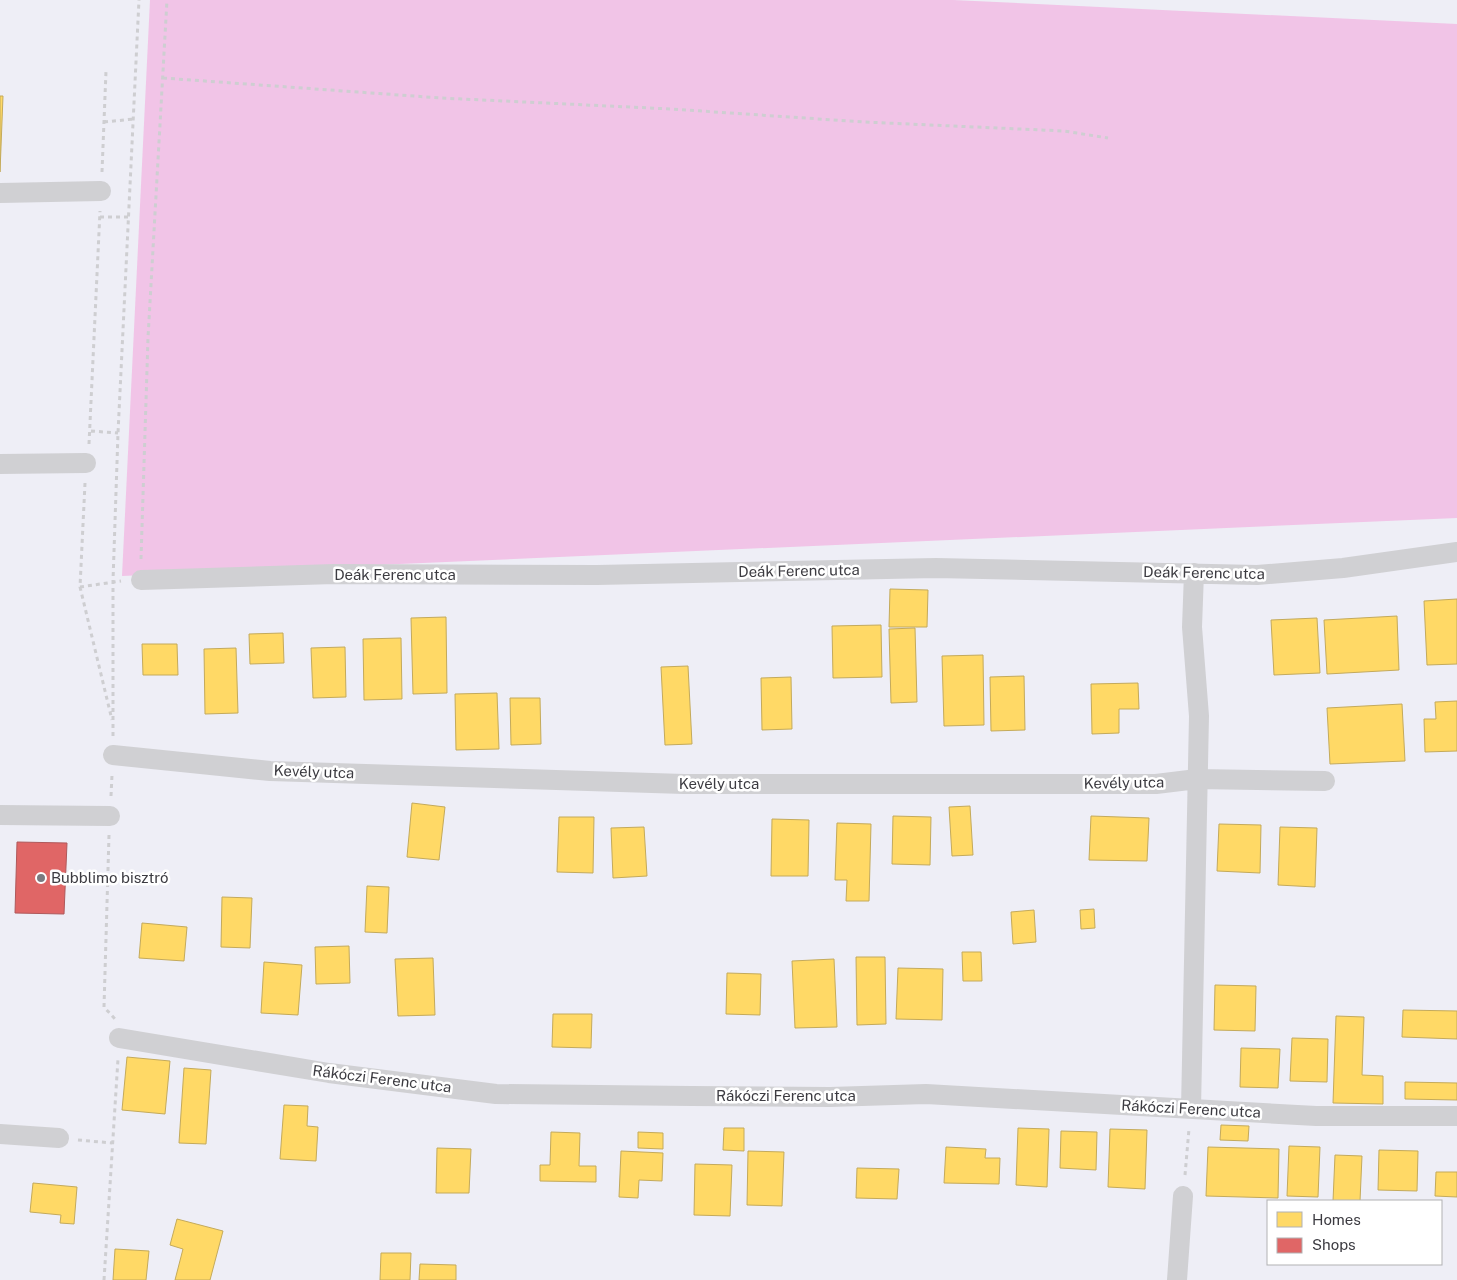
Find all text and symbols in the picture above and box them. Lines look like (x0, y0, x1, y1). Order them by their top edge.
street label: Deák Ferenc utca (738, 561, 860, 580)
street label: Deák Ferenc utca (1143, 563, 1265, 582)
street label: Deák Ferenc utca (334, 566, 456, 583)
street label: Kevély utca (273, 762, 355, 781)
street label: Kevély utca (1084, 773, 1164, 792)
street label: Kevély utca (679, 775, 759, 792)
place label: Bubblimo bisztró (51, 869, 169, 886)
marker: Bubblimo bisztró (35, 872, 47, 884)
street label: Rákóczi Ferenc utca (312, 1062, 453, 1095)
street label: Rákóczi Ferenc utca (716, 1087, 856, 1104)
street label: Rákóczi Ferenc utca (1121, 1096, 1261, 1121)
legend (1267, 1200, 1442, 1265)
text: Homes (1312, 1211, 1361, 1228)
text: Shops (1312, 1236, 1356, 1253)

